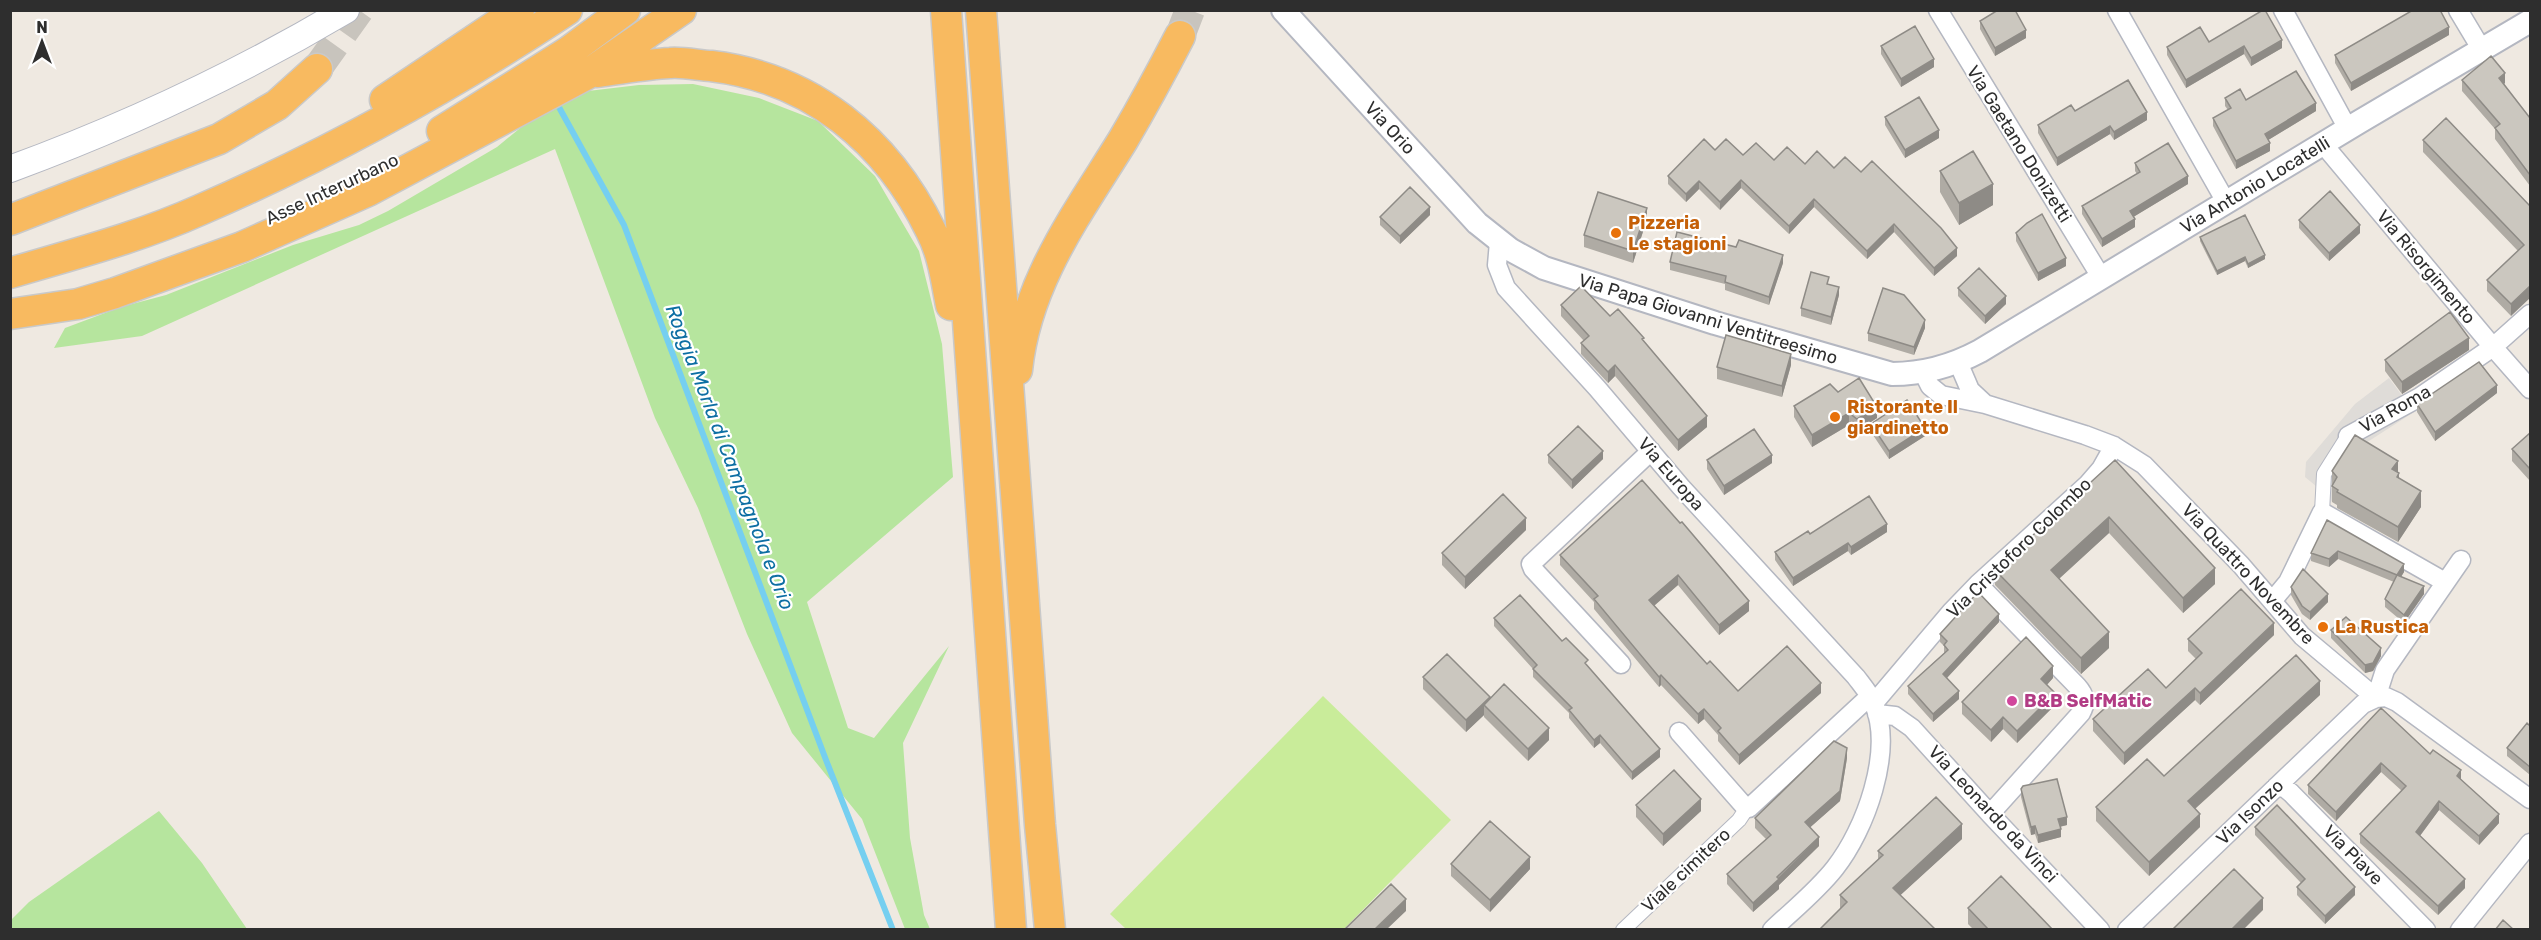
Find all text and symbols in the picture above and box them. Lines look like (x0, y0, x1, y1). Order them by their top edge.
north arrow (12, 12, 72, 72)
text: N (36, 18, 48, 37)
street label: Via Gaetano Donizetti (1962, 62, 2076, 226)
street label: Via Orio (1360, 97, 1420, 159)
street label: Via Antonio Locatelli (2176, 132, 2334, 238)
street label: Asse Interurbano (262, 149, 402, 229)
street label: Via Risorgimento (2372, 206, 2480, 328)
place label: Pizzeria Le stagioni (1628, 212, 1726, 255)
marker: Pizzeria Le stagioni (1609, 226, 1623, 240)
street label: Via Papa Giovanni Ventitreesimo (1576, 269, 1840, 369)
water label: Roggia Morla di Campagnola e Orio (661, 301, 799, 613)
street label: Via Roma (2355, 380, 2435, 438)
place label: Ristorante Il giardinetto (1847, 396, 1958, 439)
marker: Ristorante Il giardinetto (1828, 410, 1842, 424)
street label: Via Europa (1633, 433, 1709, 515)
street label: Via Cristoforo Colombo (1942, 473, 2096, 623)
street label: Via Quattro Novembre (2177, 499, 2319, 649)
place label: La Rustica (2335, 616, 2429, 638)
marker: La Rustica (2316, 620, 2330, 634)
place label: B&B SelfMatic (2024, 690, 2152, 712)
marker: B&B SelfMatic (2005, 694, 2019, 708)
street label: Via Leonardo da Vinci (1924, 741, 2062, 887)
street label: Via Isonzo (2212, 775, 2288, 849)
street label: Via Piave (2318, 820, 2388, 890)
street label: Viale cimitero (1637, 823, 1735, 917)

